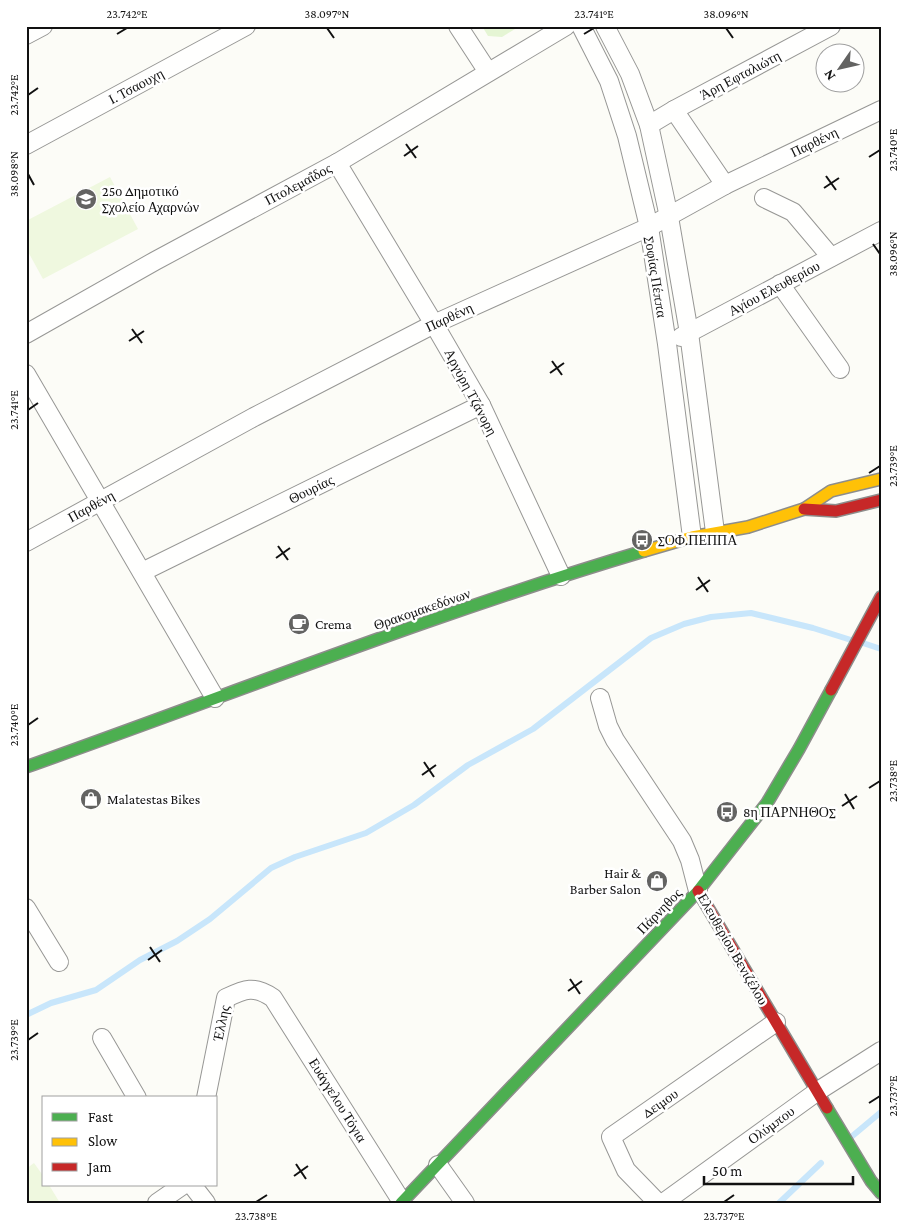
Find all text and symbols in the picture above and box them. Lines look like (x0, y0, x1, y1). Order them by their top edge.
text: 23.742°E (106, 7, 148, 21)
text: 38.097°N (305, 7, 349, 21)
text: 23.741°E (574, 7, 614, 21)
text: 38.096°N (703, 7, 749, 21)
north arrow (814, 42, 864, 92)
street label: Άρη Εφταλιώτη (697, 47, 783, 103)
street label: Ι. Τσαουχη (106, 65, 166, 107)
text: N (820, 66, 839, 84)
text: 23.742°E (7, 74, 21, 116)
street label: Παρθένη (788, 124, 840, 160)
text: 23.740°E (886, 128, 900, 171)
text: 38.098°N (7, 151, 21, 197)
street label: Πτολεμαΐδος (262, 160, 334, 208)
place label: 25ο Δημοτικό Σχολείο Αχαρνών (102, 183, 199, 215)
school or university icon: 25ο Δημοτικό Σχολείο Αχαρνών (74, 187, 98, 211)
text: 38.096°N (886, 231, 900, 277)
street label: Σοφίας Πέππα (642, 235, 670, 319)
street label: Αγίου Ελευθερίου (726, 257, 822, 319)
street label: Παρθένη (423, 299, 475, 335)
street label: Αργύρη Τζάνορη (441, 346, 501, 438)
text: 23.741°E (7, 390, 21, 430)
text: 23.739°E (886, 445, 900, 487)
street label: Θουρίας (286, 471, 336, 507)
street label: Παρθένη (65, 487, 117, 525)
bus stop icon: ΣΟΦ.ΠΕΠΠΑ (630, 528, 654, 552)
place label: ΣΟΦ.ΠΕΠΠΑ (658, 532, 738, 548)
street label: Θρακομακεδόνων (371, 585, 473, 633)
cafe icon: Crema (287, 612, 311, 636)
place label: Crema (315, 616, 352, 632)
text: 23.740°E (7, 703, 21, 746)
text: 23.738°E (886, 760, 900, 802)
shop icon: Malatestas Bikes (79, 787, 103, 811)
place label: Malatestas Bikes (107, 791, 200, 807)
bus stop icon: 8η ΠΑΡΝΗΘΟΣ (715, 800, 739, 824)
place label: 8η ΠΑΡΝΗΘΟΣ (743, 804, 836, 820)
place label: Hair & Barber Salon (570, 865, 641, 897)
shop icon: Hair & Barber Salon (645, 869, 669, 893)
street label: Πάρνηθος (633, 884, 685, 937)
street label: Ελευθερίου Βενιζέλου (695, 891, 771, 1008)
street label: Έλλης (209, 1003, 233, 1043)
text: 23.739°E (7, 1019, 21, 1061)
street label: Ευάγγελου Τόγια (306, 1055, 371, 1146)
text: 23.737°E (886, 1075, 900, 1116)
street label: Δειμου (639, 1085, 681, 1121)
legend (42, 1096, 218, 1186)
street label: Ολύμπου (745, 1103, 797, 1147)
text: Fast (88, 1109, 114, 1125)
text: Slow (88, 1133, 118, 1149)
scale bar (704, 1154, 853, 1186)
text: Jam (86, 1159, 111, 1176)
text: 50 m (712, 1163, 742, 1179)
text: 23.738°E (235, 1209, 277, 1223)
text: 23.737°E (704, 1209, 745, 1223)

